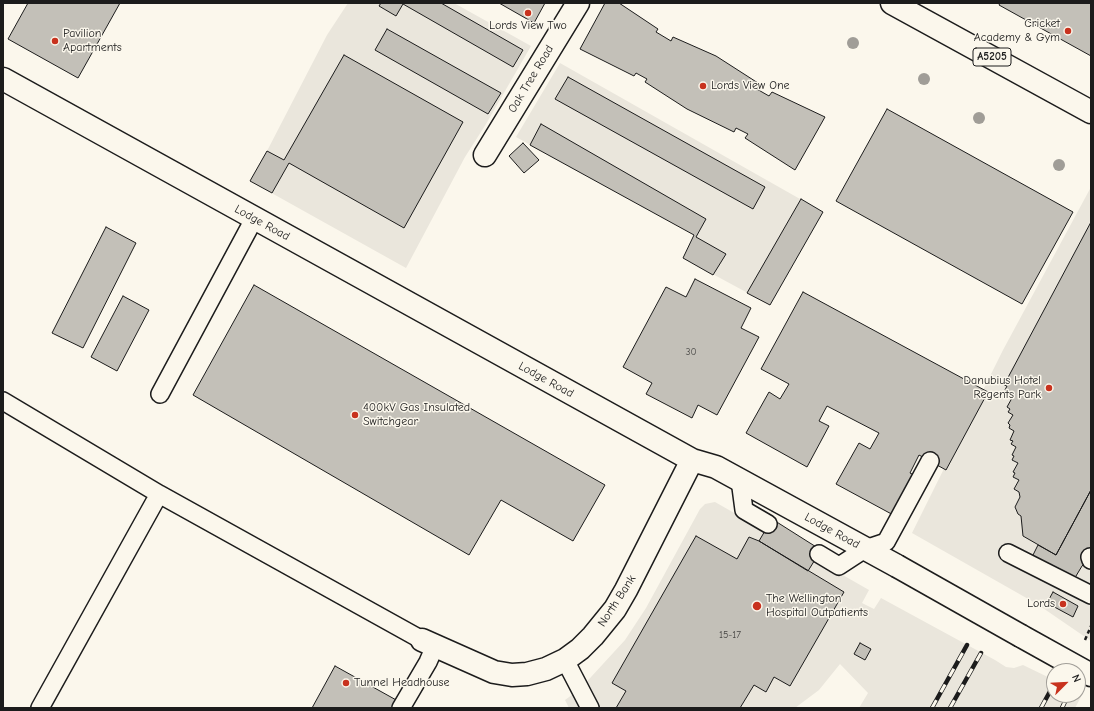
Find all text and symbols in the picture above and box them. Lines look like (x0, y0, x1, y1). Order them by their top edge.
marker: Lords View Two (523, 8, 533, 18)
place label: Cricket Academy & Gym (974, 17, 1060, 45)
place label: Lords View Two (489, 19, 567, 33)
marker: Cricket Academy & Gym (1063, 26, 1073, 36)
place label: Pavilion Apartments (63, 27, 122, 55)
marker: Pavilion Apartments (50, 36, 60, 46)
street label: Oak Tree Road (505, 43, 557, 115)
road number: A5205 (973, 48, 1011, 66)
place label: Lords View One (711, 79, 790, 93)
marker: Lords View One (698, 81, 708, 91)
street label: Lodge Road (232, 202, 292, 244)
house number: 30 (685, 346, 697, 358)
street label: Lodge Road (516, 359, 576, 401)
place label: Danubius Hotel Regents Park (964, 374, 1041, 402)
marker: Danubius Hotel Regents Park (1044, 383, 1054, 393)
place label: 400kV Gas Insulated Switchgear (363, 401, 470, 429)
marker: 400kV Gas Insulated Switchgear (350, 410, 360, 420)
street label: Lodge Road (802, 510, 862, 552)
street label: North Bank (595, 572, 639, 630)
place label: The Wellington Hospital Outpatients (766, 592, 868, 620)
place label: Lords (1027, 597, 1055, 611)
marker: Lords (1058, 599, 1068, 609)
marker: The Wellington Hospital Outpatients (751, 600, 763, 612)
house number: 15-17 (719, 629, 741, 641)
north arrow (1046, 663, 1086, 703)
text: N (1069, 672, 1084, 684)
place label: Tunnel Headhouse (354, 676, 449, 690)
marker: Tunnel Headhouse (341, 678, 351, 688)

